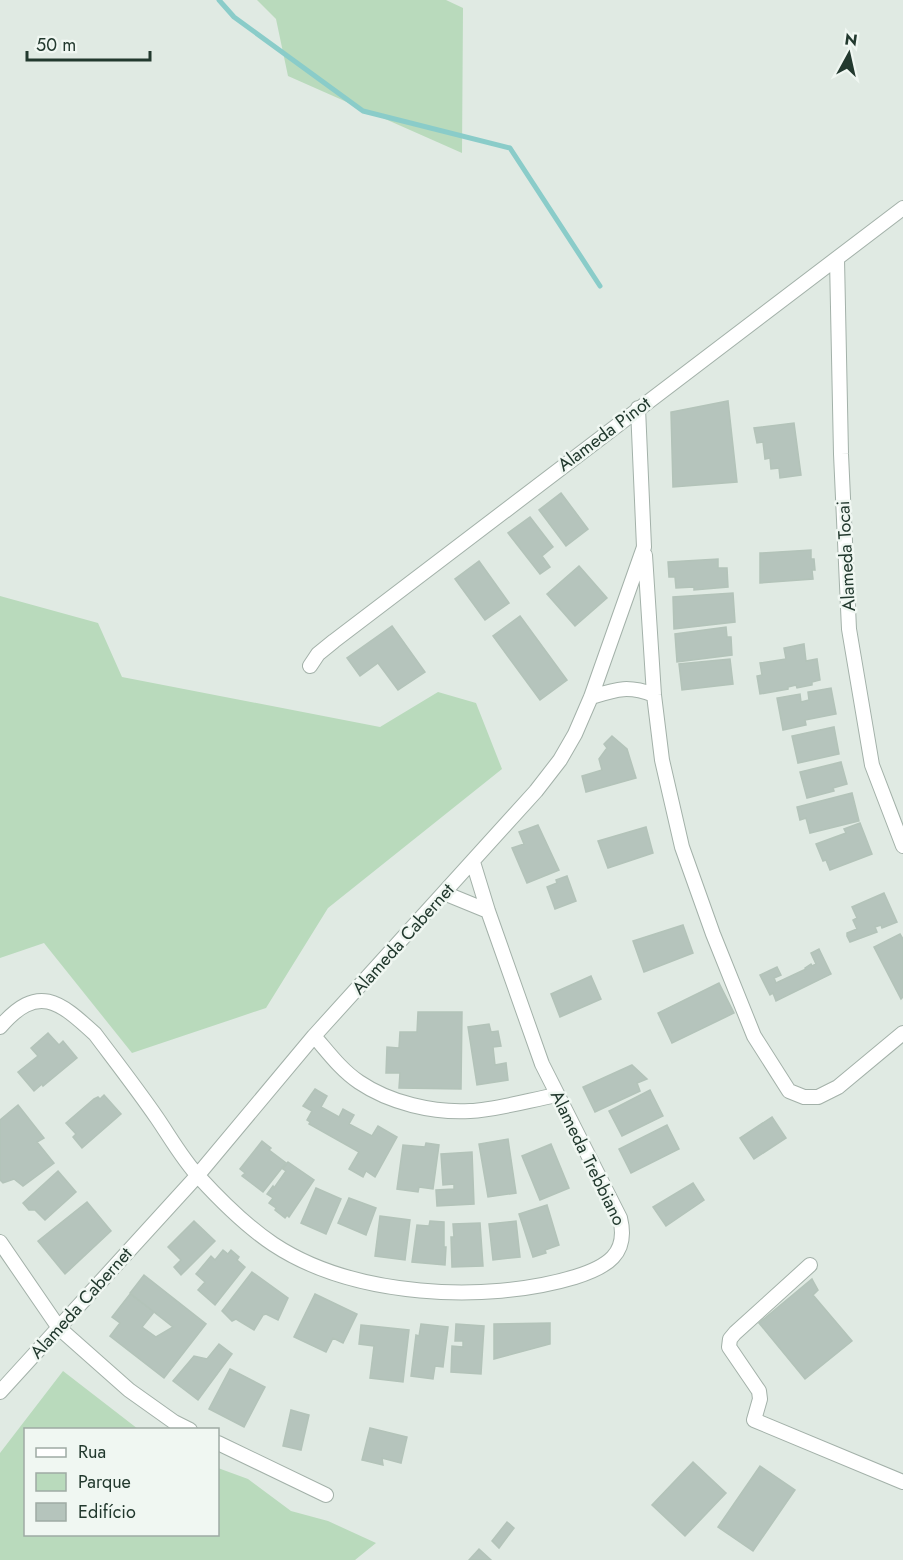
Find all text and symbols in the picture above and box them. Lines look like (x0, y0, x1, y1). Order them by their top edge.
scale bar (27, 24, 150, 62)
north arrow (819, 24, 879, 84)
text: N (843, 27, 859, 52)
text: 50 m (36, 32, 76, 58)
street label: Alameda Pinot (552, 390, 656, 478)
street label: Alameda Tocai (830, 500, 862, 612)
street label: Alameda Cabernet (346, 877, 461, 1000)
street label: Alameda Trebbiano (544, 1086, 632, 1230)
street label: Alameda Cabernet (24, 1241, 139, 1364)
legend (24, 1428, 219, 1536)
text: Rua (78, 1439, 106, 1465)
text: Parque (78, 1469, 131, 1495)
text: Edifício (78, 1499, 136, 1525)

